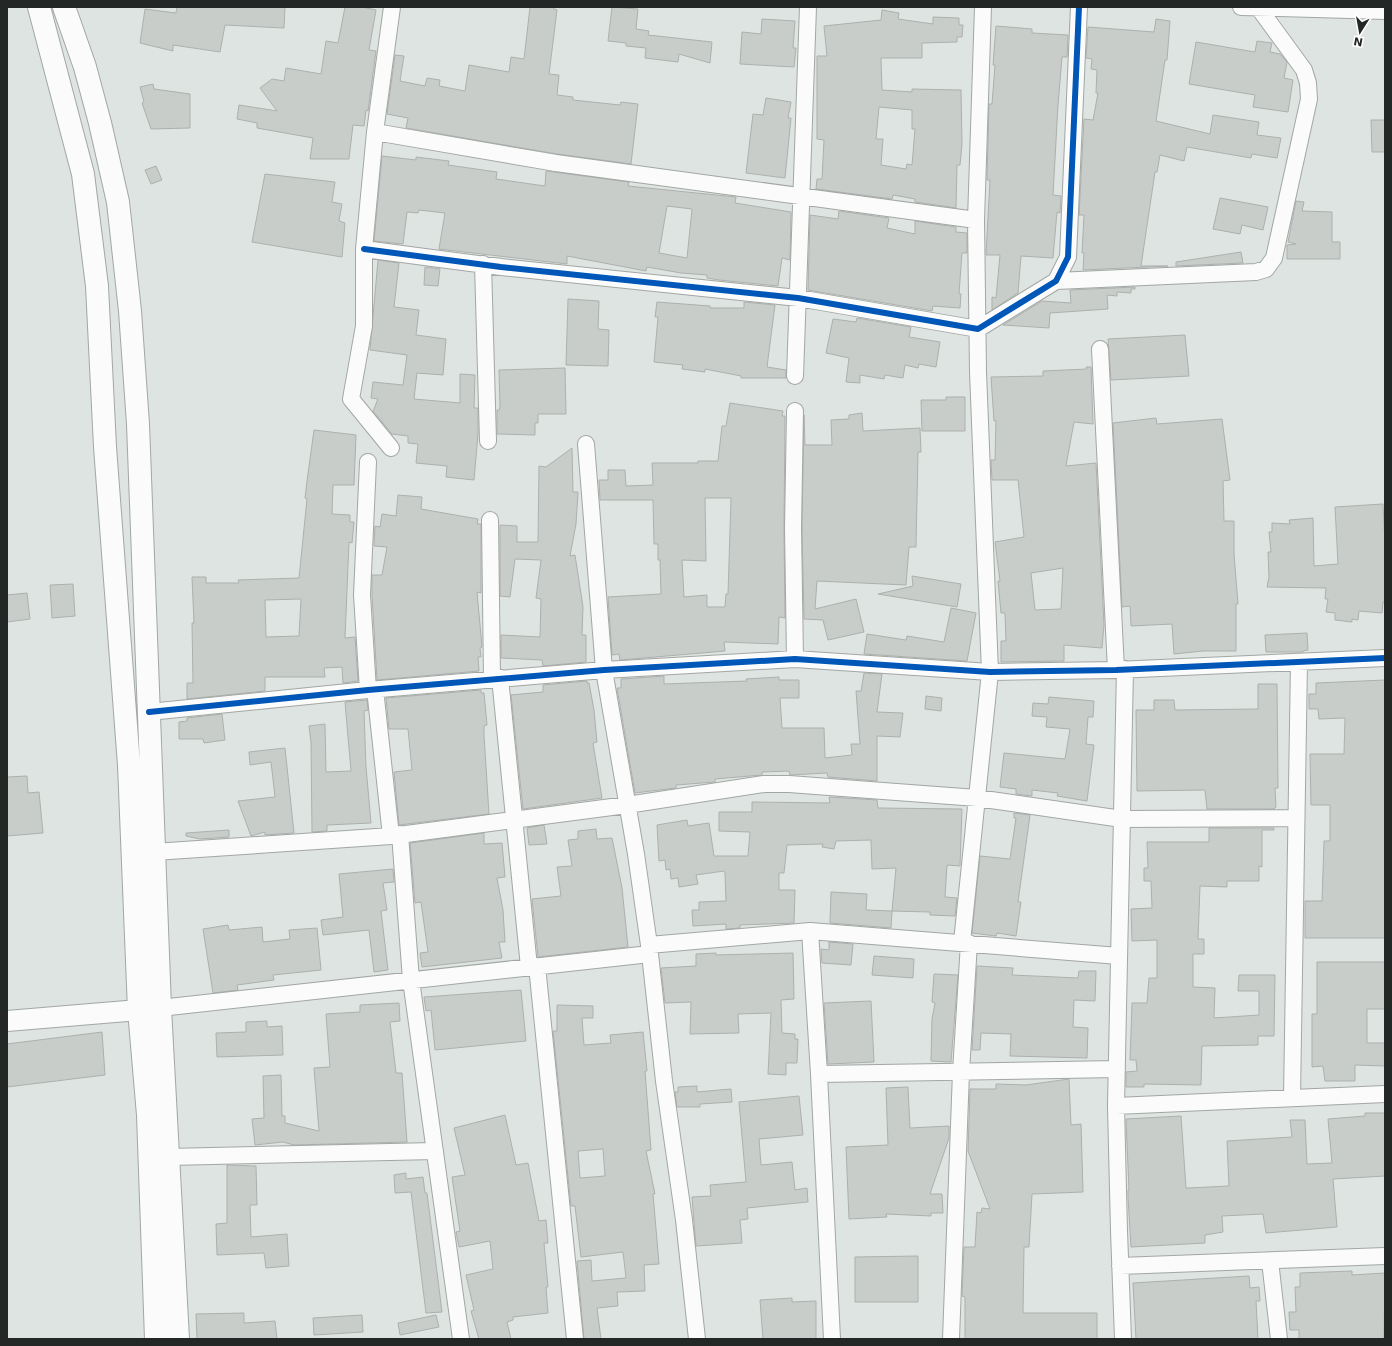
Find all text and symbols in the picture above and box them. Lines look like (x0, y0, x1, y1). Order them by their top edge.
north arrow (1340, 12, 1380, 52)
text: N (1352, 34, 1364, 49)

